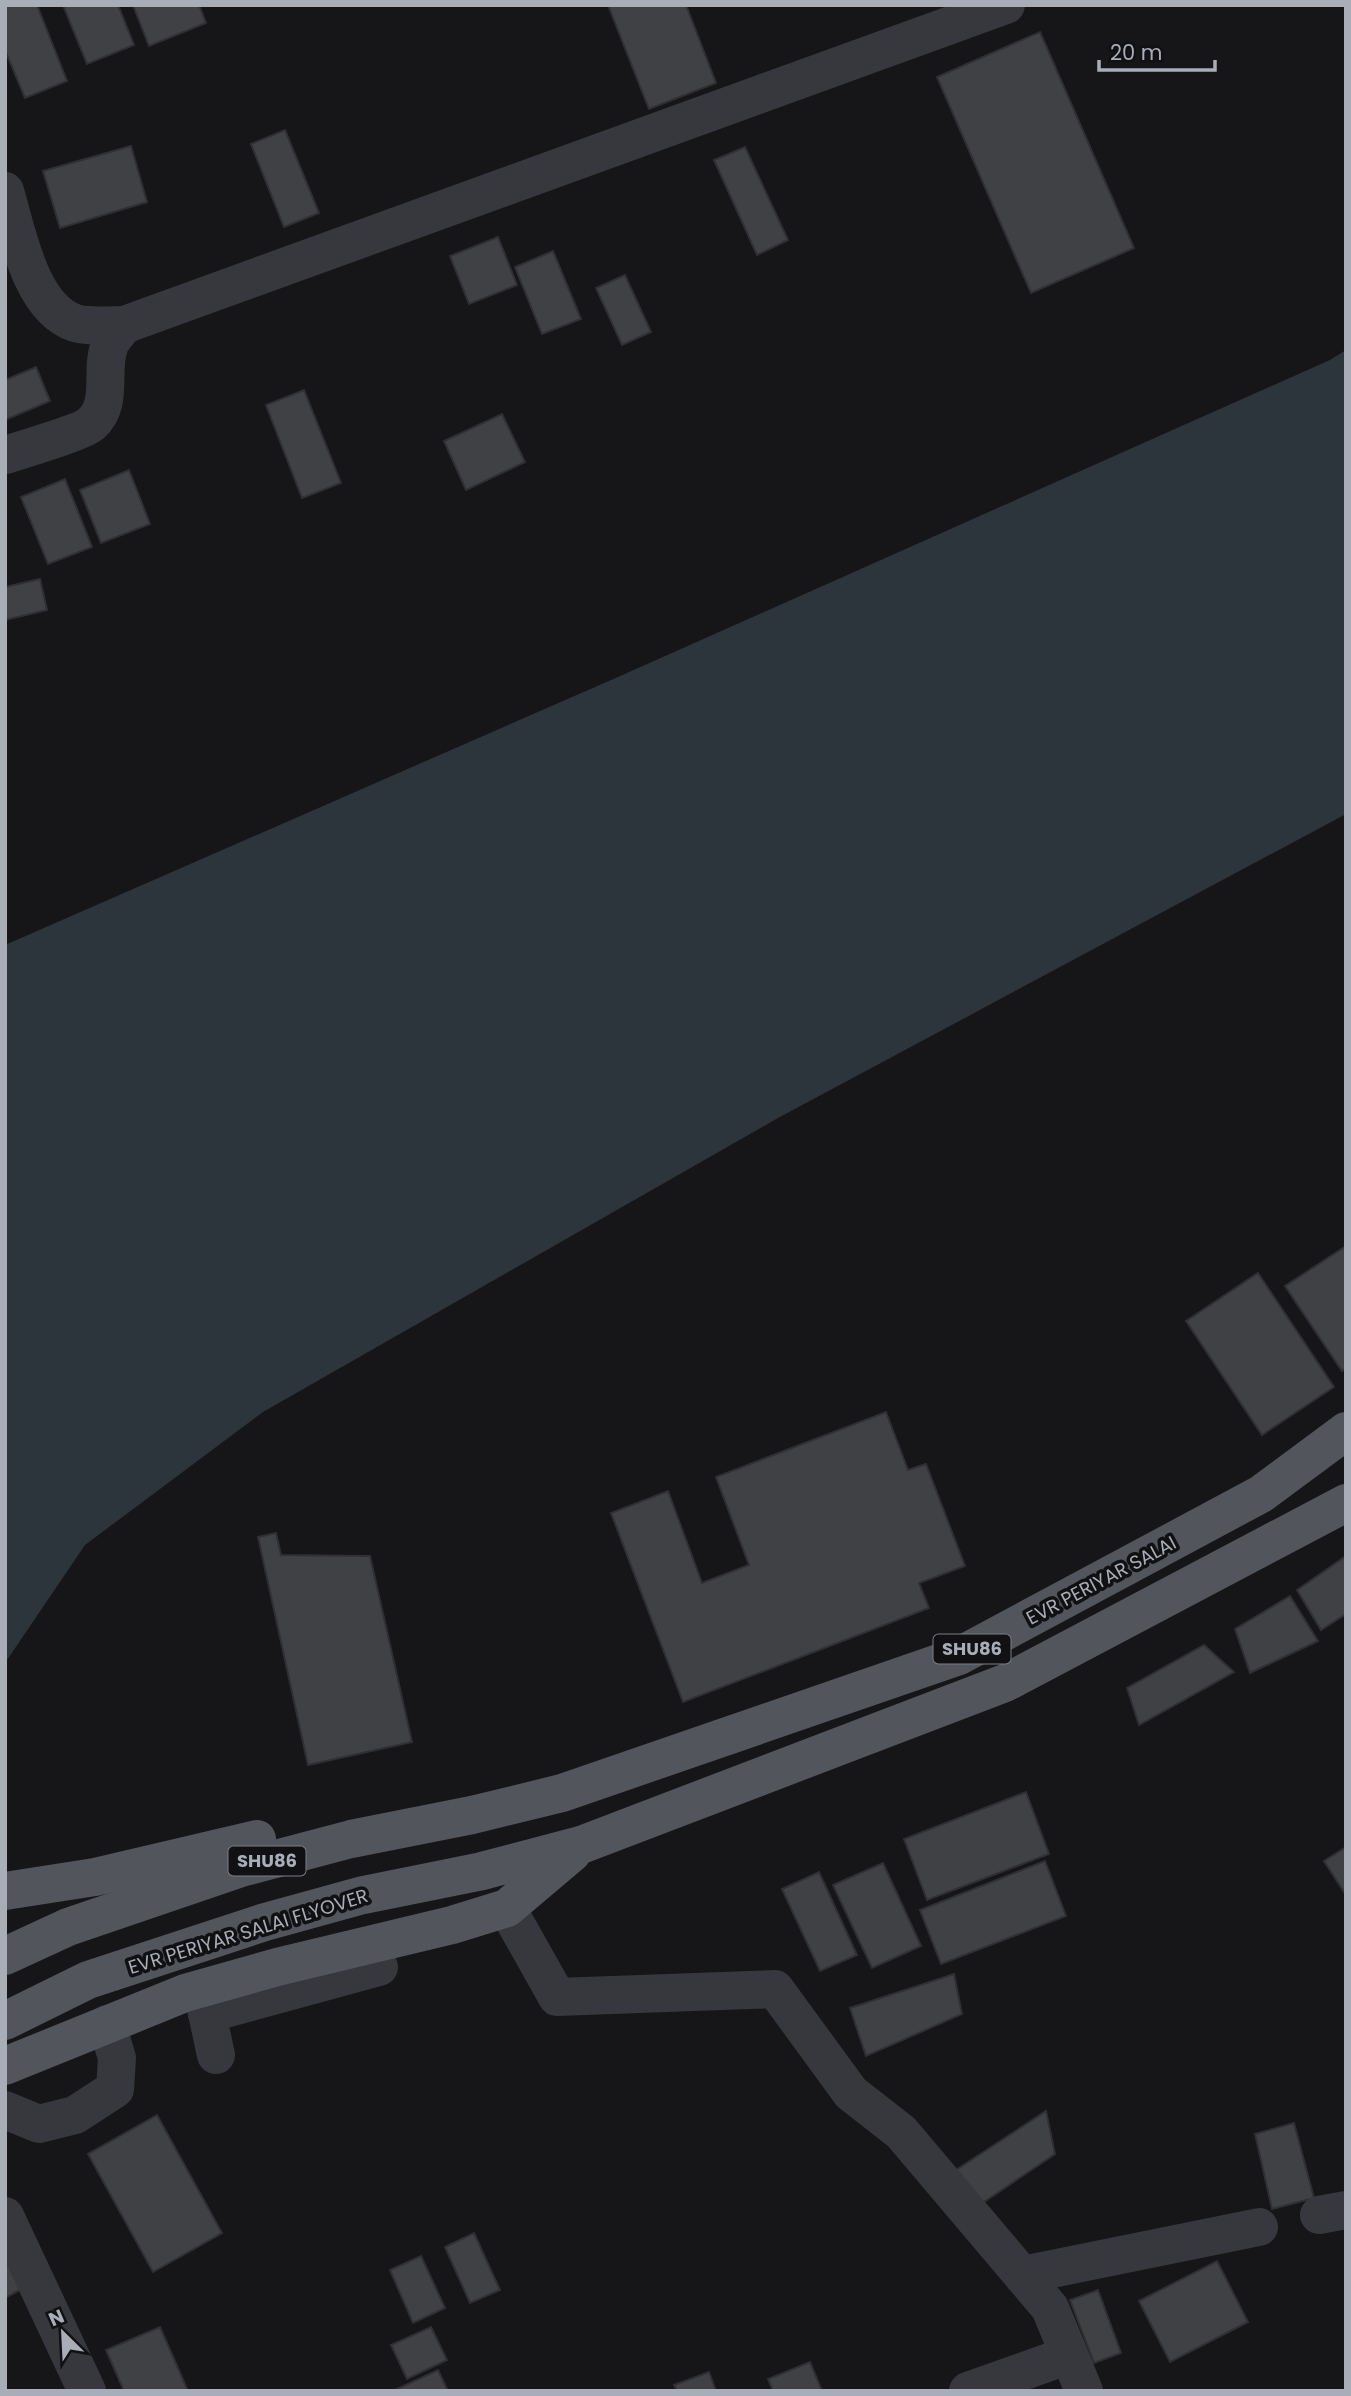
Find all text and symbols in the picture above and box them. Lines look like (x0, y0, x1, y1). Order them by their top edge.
scale bar (1099, 28, 1214, 72)
text: 20 m (1110, 38, 1163, 67)
street label: EVR PERIYAR SALAI (1021, 1529, 1181, 1631)
road number: SHU86 (934, 1634, 1010, 1664)
road number: SHU86 (229, 1846, 306, 1875)
street label: EVR PERIYAR SALAI FLYOVER (125, 1882, 371, 1981)
north arrow (28, 2298, 98, 2368)
text: N (44, 2303, 68, 2333)

